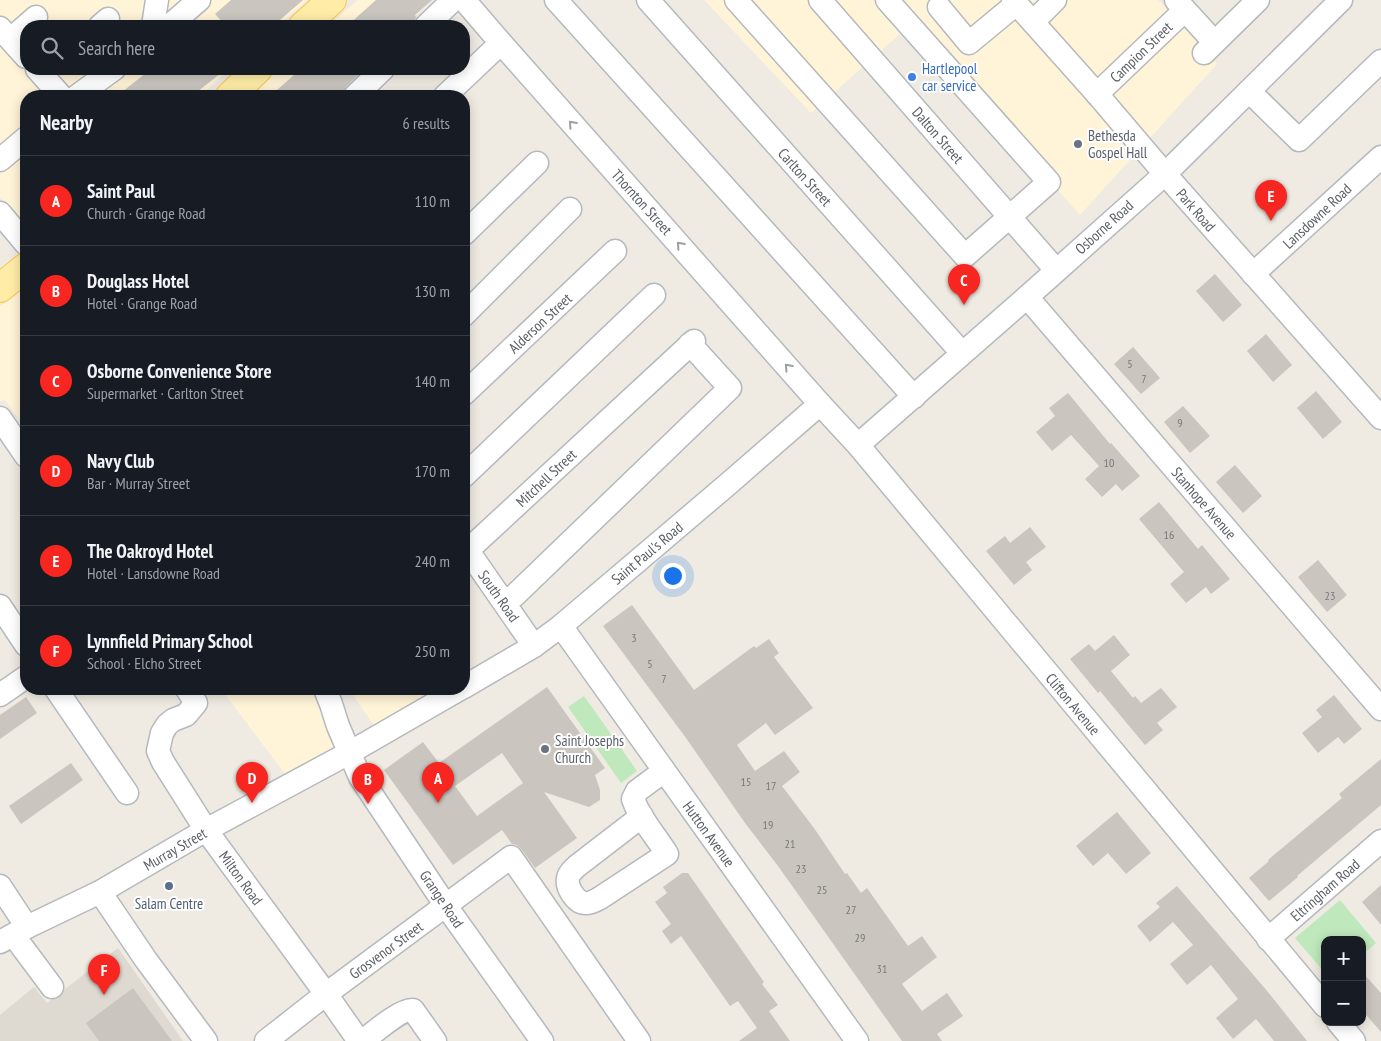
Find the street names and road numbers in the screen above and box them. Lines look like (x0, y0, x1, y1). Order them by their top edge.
street label: Campion Street (1106, 18, 1176, 86)
street label: Dalton Street (908, 103, 968, 167)
street label: Carlton Street (774, 144, 836, 210)
street label: Thornton Street (608, 165, 676, 239)
street label: Lansdowne Road (1279, 179, 1355, 253)
street label: Park Road (1172, 185, 1220, 235)
street label: Osborne Road (1071, 196, 1137, 258)
street label: Alderson Street (504, 289, 576, 357)
street label: Mitchell Street (512, 445, 580, 511)
street label: Stanhope Avenue (1167, 463, 1241, 543)
street label: Saint Paul's Road (607, 518, 687, 588)
street label: South Road (474, 566, 524, 626)
street label: Clifton Avenue (1042, 669, 1104, 739)
street label: Hutton Avenue (679, 797, 739, 871)
street label: Murray Street (140, 823, 210, 875)
street label: Milton Road (215, 847, 267, 909)
street label: Eltringham Road (1286, 855, 1364, 925)
street label: Grange Road (416, 867, 468, 931)
street label: Grosvenor Street (345, 917, 427, 983)

